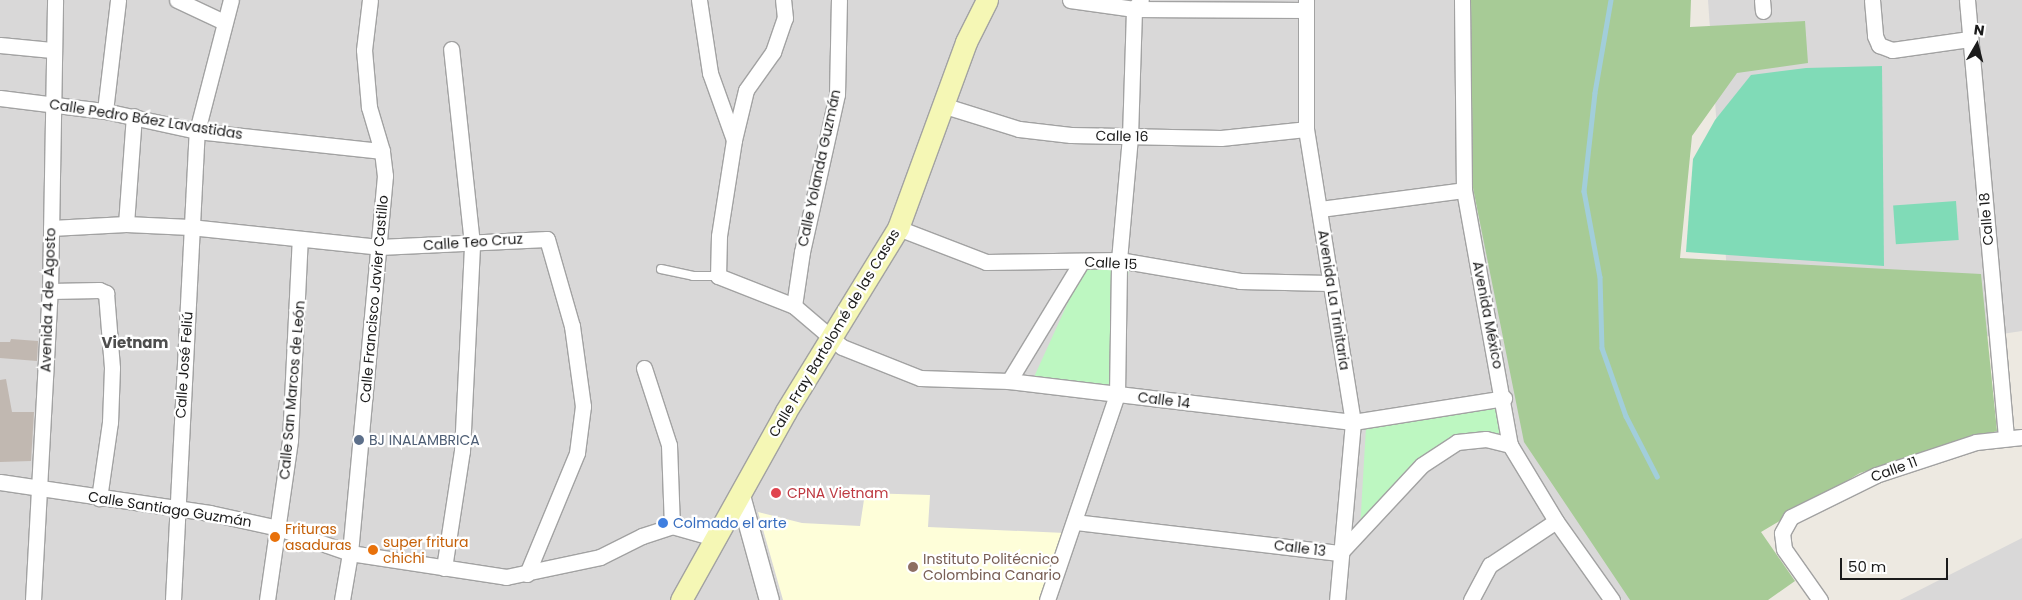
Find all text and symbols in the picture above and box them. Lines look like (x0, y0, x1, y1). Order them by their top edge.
north arrow (1952, 20, 2002, 70)
text: N (1972, 20, 1986, 41)
street label: Calle Yolanda Guzmán (794, 88, 844, 248)
street label: Calle Pedro Báez Lavastidas (48, 95, 244, 143)
street label: Calle 16 (1095, 127, 1149, 145)
street label: Calle 18 (1975, 192, 1997, 246)
street label: Calle Francisco Javier Castillo (357, 194, 391, 404)
street label: Calle Fray Bartolomé de las Casas (765, 226, 903, 440)
street label: Avenida 4 de Agosto (37, 227, 59, 373)
street label: Avenida La Trinitaria (1315, 229, 1353, 371)
street label: Calle Teo Cruz (423, 230, 523, 254)
street label: Calle 15 (1084, 253, 1138, 273)
street label: Avenida México (1469, 260, 1507, 370)
street label: Calle San Marcos de León (276, 300, 308, 480)
street label: Calle José Feliú (172, 311, 196, 419)
district label: Vietnam (102, 334, 168, 352)
street label: Calle 14 (1137, 388, 1191, 412)
place label: BJ INALAMBRICA (369, 432, 480, 448)
marker: BJ INALAMBRICA (353, 434, 365, 446)
street label: Calle 11 (1868, 453, 1920, 485)
place label: CPNA Vietnam (787, 485, 888, 501)
marker: CPNA Vietnam (769, 486, 783, 500)
street label: Calle Santiago Guzmán (87, 488, 253, 530)
place label: Colmado el arte (673, 515, 787, 531)
marker: Colmado el arte (657, 517, 669, 529)
place label: Frituras asaduras (285, 521, 352, 554)
marker: Frituras asaduras (269, 531, 281, 543)
place label: super fritura chichi (383, 534, 468, 566)
street label: Calle 13 (1273, 536, 1327, 560)
marker: super fritura chichi (367, 544, 379, 556)
scale bar (1842, 548, 1950, 580)
place label: Instituto Politécnico Colombina Canario (923, 551, 1061, 584)
text: 50 m (1848, 556, 1886, 577)
marker: Instituto Politécnico Colombina Canario (907, 561, 919, 573)

